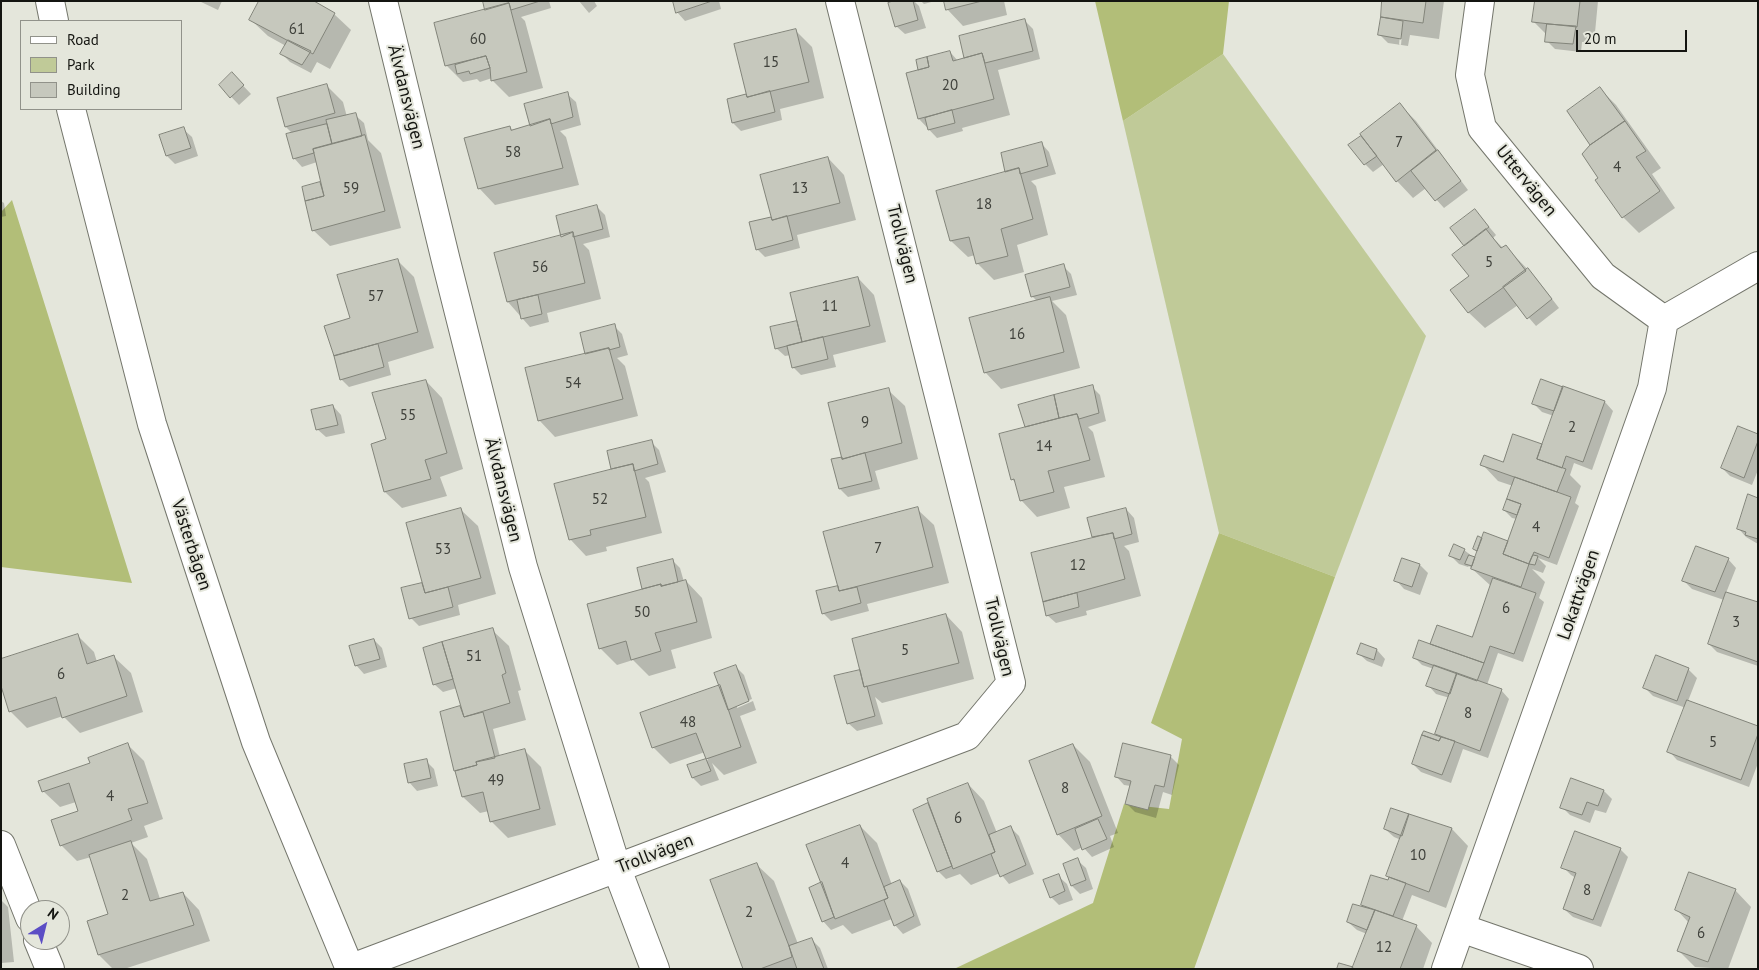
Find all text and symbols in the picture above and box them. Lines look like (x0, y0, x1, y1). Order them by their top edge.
legend (20, 20, 182, 110)
scale bar (1579, 20, 1690, 52)
house number: 61 (289, 21, 305, 39)
text: 20 m (1584, 29, 1617, 48)
text: Road (67, 30, 99, 49)
house number: 60 (470, 31, 486, 49)
street label: Älvdansvägen (383, 43, 429, 151)
house number: 15 (763, 54, 779, 72)
text: Park (67, 55, 95, 74)
house number: 20 (942, 77, 958, 95)
text: Building (67, 80, 121, 99)
house number: 7 (1395, 134, 1403, 152)
street label: Uttervägen (1491, 141, 1561, 221)
house number: 58 (505, 144, 521, 162)
house number: 4 (1613, 159, 1621, 177)
house number: 59 (343, 180, 359, 198)
house number: 13 (792, 180, 808, 198)
house number: 18 (976, 196, 992, 214)
street label: Trollvägen (882, 202, 922, 286)
house number: 5 (1485, 254, 1493, 272)
house number: 56 (532, 259, 548, 277)
house number: 57 (368, 288, 384, 306)
house number: 11 (822, 298, 838, 316)
house number: 16 (1009, 326, 1025, 344)
house number: 54 (565, 375, 581, 393)
house number: 55 (400, 407, 416, 425)
house number: 9 (861, 414, 869, 432)
house number: 2 (1568, 419, 1576, 437)
street label: Älvdansvägen (480, 436, 526, 544)
house number: 14 (1036, 438, 1052, 456)
house number: 52 (592, 491, 608, 509)
street label: Västerbågen (166, 497, 216, 593)
house number: 4 (1532, 519, 1540, 537)
house number: 7 (874, 540, 882, 558)
house number: 53 (435, 541, 451, 559)
street label: Lokattvägen (1554, 547, 1604, 643)
house number: 12 (1070, 557, 1086, 575)
street label: Trollvägen (979, 595, 1019, 679)
house number: 6 (1502, 600, 1510, 618)
house number: 50 (634, 604, 650, 622)
house number: 3 (1732, 614, 1740, 632)
house number: 5 (901, 642, 909, 660)
house number: 51 (466, 648, 482, 666)
house number: 6 (57, 666, 65, 684)
house number: 8 (1464, 705, 1472, 723)
house number: 48 (680, 714, 696, 732)
house number: 5 (1709, 734, 1717, 752)
house number: 49 (488, 772, 504, 790)
house number: 8 (1061, 780, 1069, 798)
house number: 4 (106, 788, 114, 806)
house number: 6 (954, 810, 962, 828)
street label: Trollvägen (613, 829, 697, 879)
house number: 10 (1410, 847, 1426, 865)
house number: 4 (841, 855, 849, 873)
house number: 8 (1583, 882, 1591, 900)
house number: 2 (121, 887, 129, 905)
north arrow (20, 900, 70, 950)
text: N (44, 904, 62, 924)
house number: 2 (745, 904, 753, 922)
house number: 6 (1697, 925, 1705, 943)
house number: 12 (1376, 939, 1392, 957)

